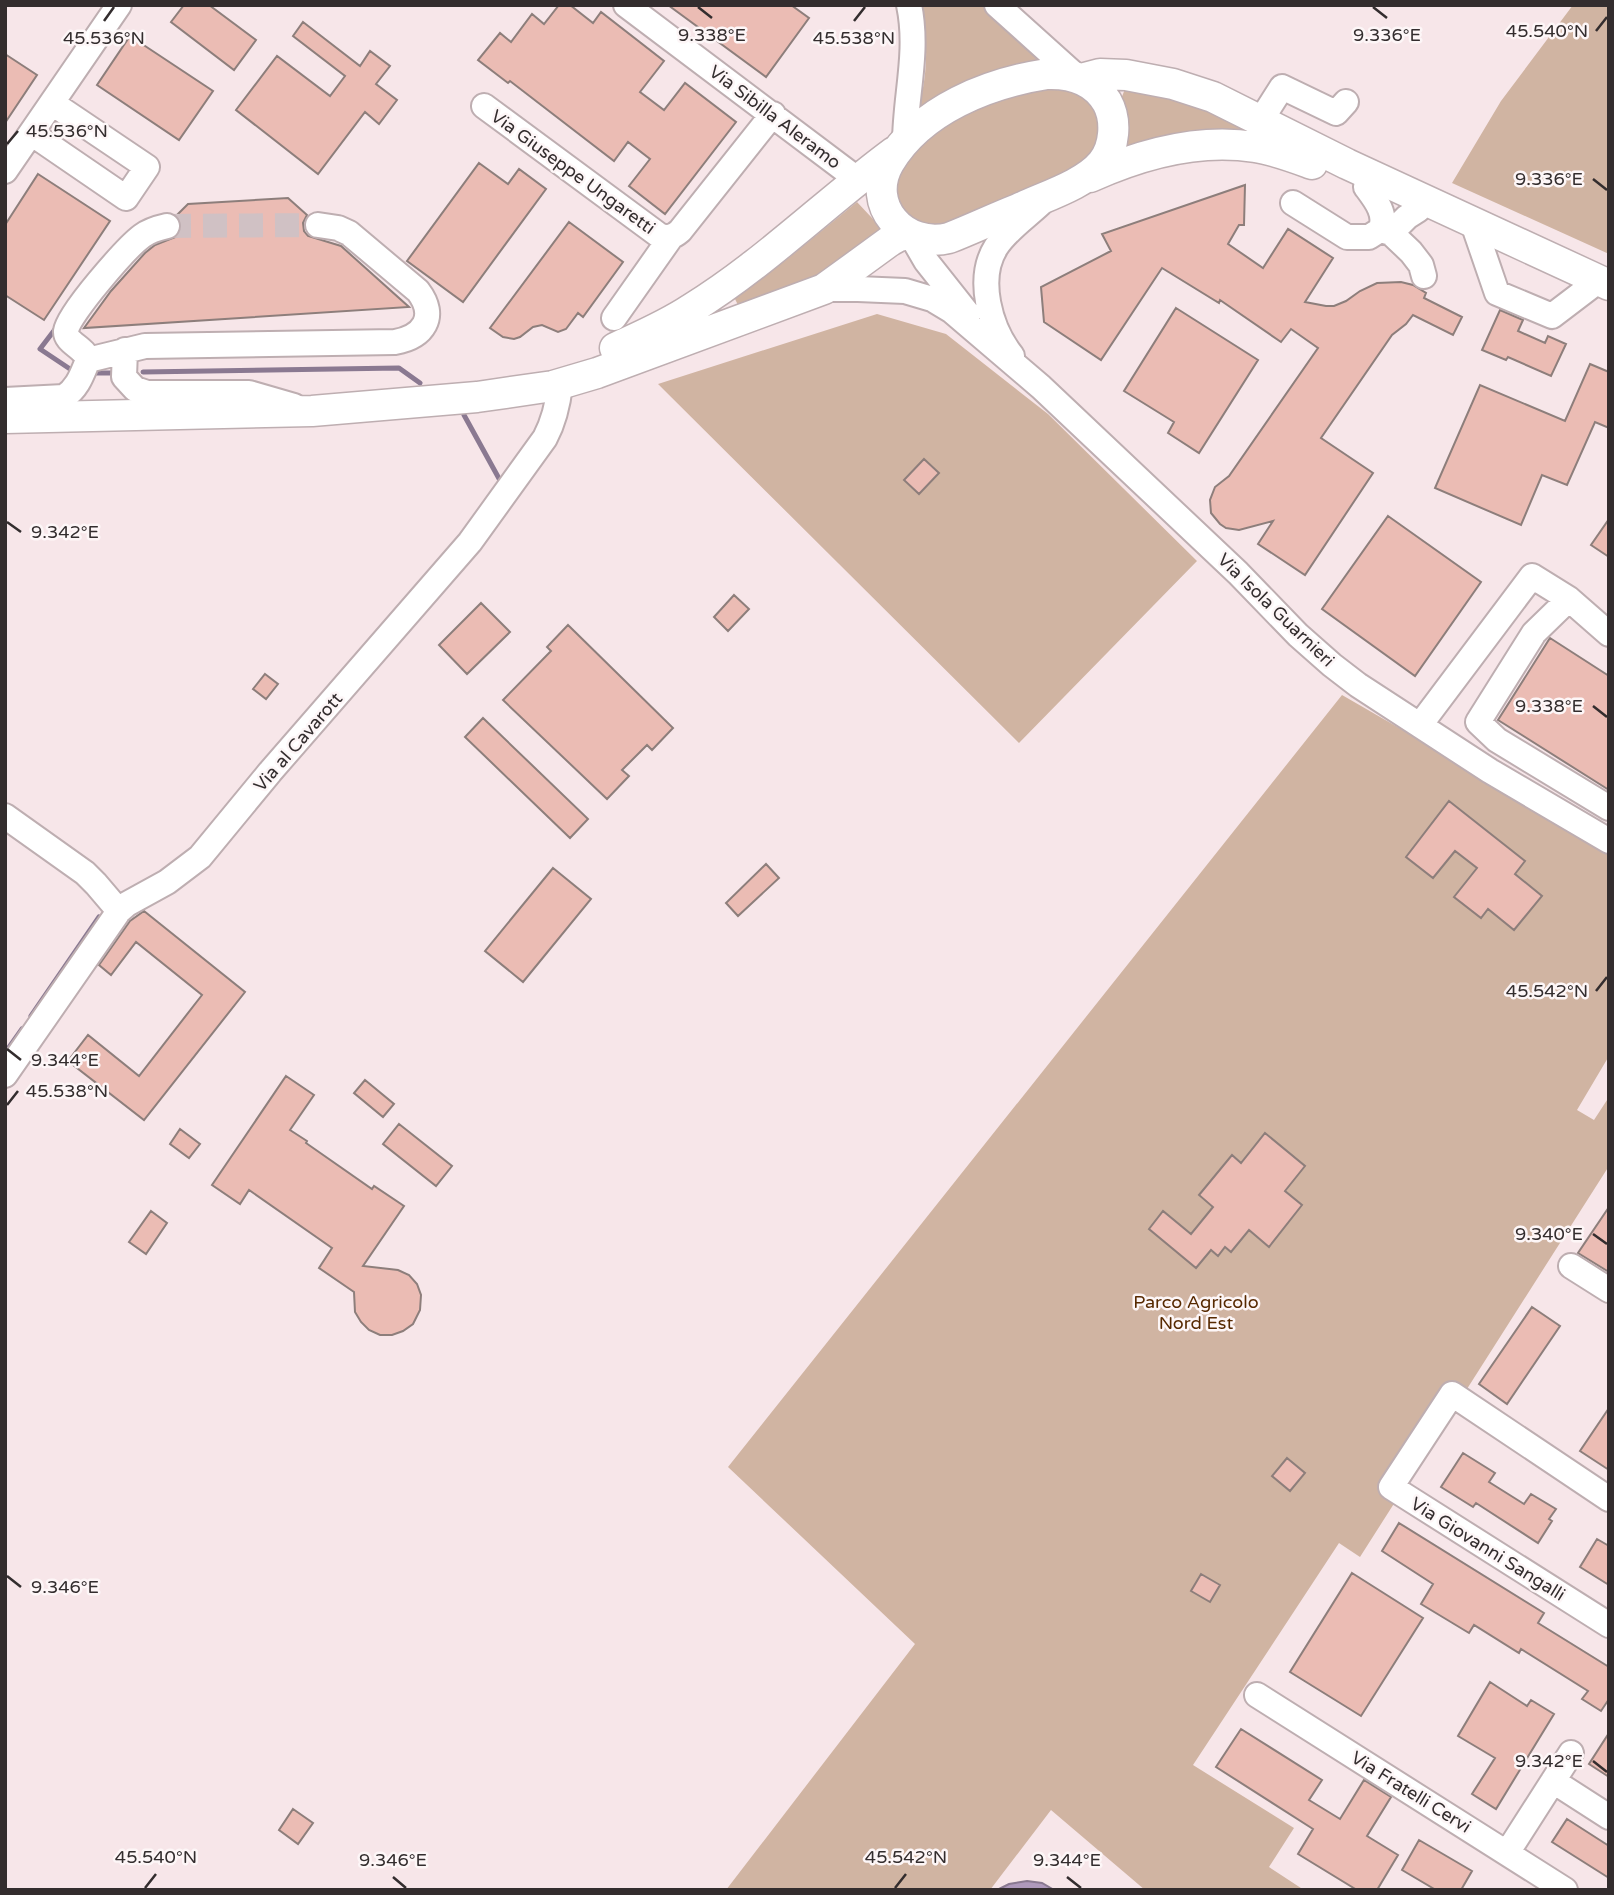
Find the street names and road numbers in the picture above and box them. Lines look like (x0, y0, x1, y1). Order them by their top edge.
street label: Via Sibilla Aleramo (705, 60, 845, 174)
street label: Via Giuseppe Ungaretti (486, 105, 660, 239)
street label: Via Isola Guarnieri (1213, 549, 1339, 671)
street label: Via al Cavarott (249, 688, 347, 796)
street label: Via Giovanni Sangalli (1407, 1492, 1569, 1606)
street label: Via Fratelli Cervi (1347, 1746, 1475, 1838)

